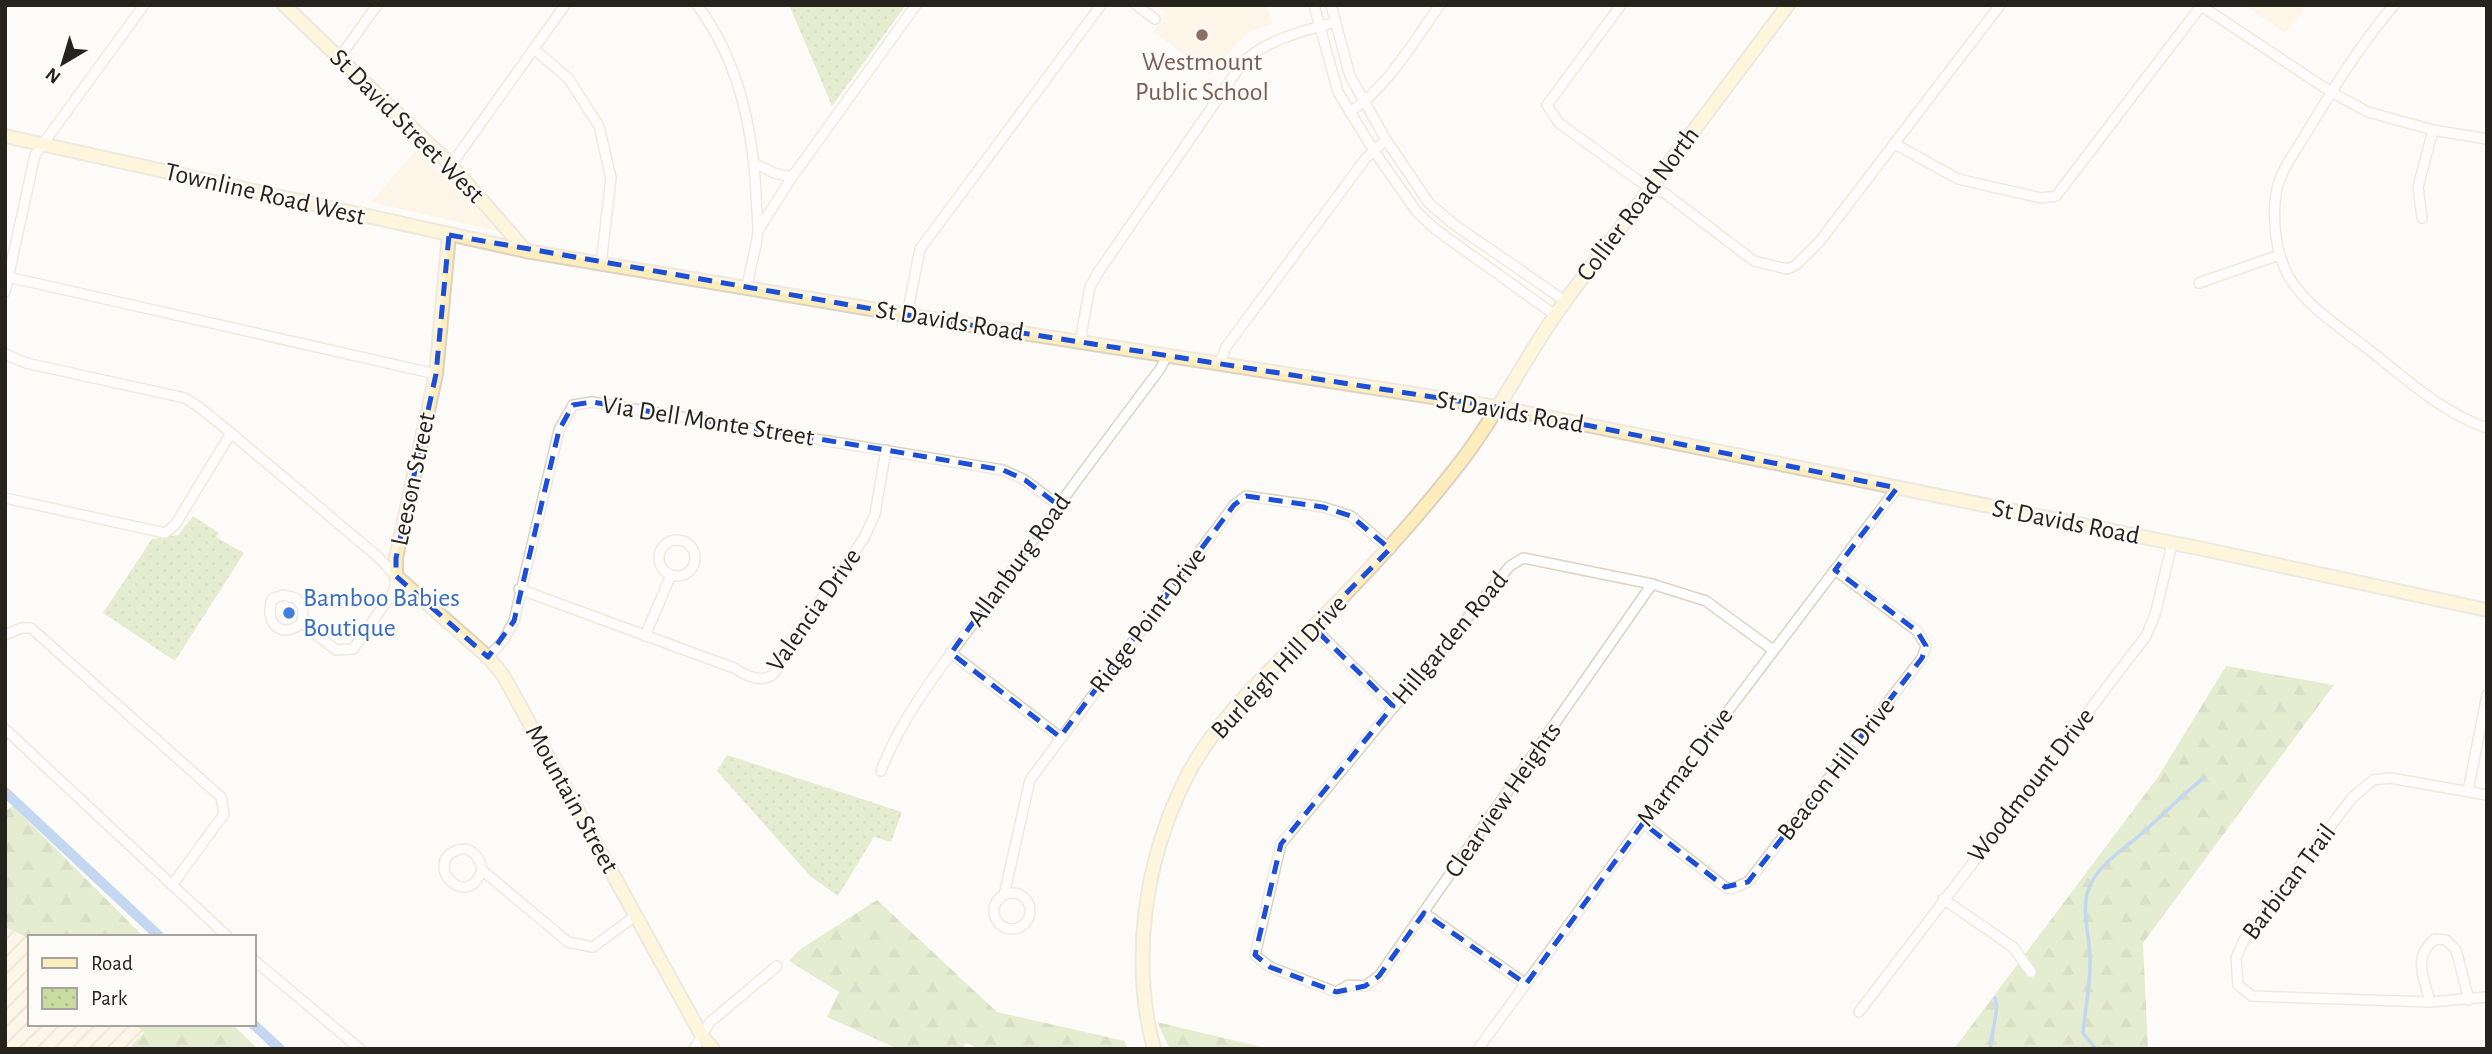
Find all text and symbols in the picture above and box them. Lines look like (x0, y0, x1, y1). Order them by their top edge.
marker: Westmount Public School (1194, 27, 1210, 43)
north arrow (28, 28, 98, 98)
street label: St David Street West (325, 44, 489, 208)
place label: Westmount Public School (1135, 49, 1269, 105)
text: N (42, 64, 65, 87)
street label: Collier Road North (1572, 122, 1704, 286)
street label: Townline Road West (162, 158, 368, 230)
street label: St Davids Road (874, 296, 1026, 346)
street label: St Davids Road (1434, 386, 1586, 438)
street label: Via Dell Monte Street (600, 391, 816, 451)
street label: Leeson Street (386, 410, 440, 548)
street label: Allanburg Road (962, 489, 1076, 631)
street label: St Davids Road (1990, 495, 2142, 549)
street label: Ridge Point Drive (1085, 542, 1211, 698)
street label: Valencia Drive (762, 544, 866, 676)
street label: Hillgarden Road (1387, 567, 1513, 709)
place label: Bamboo Babies Boutique (303, 585, 460, 641)
street label: Burleigh Hill Drive (1206, 590, 1352, 744)
marker: Bamboo Babies Boutique (281, 605, 297, 621)
street label: Beacon Hill Drive (1772, 693, 1900, 845)
street label: Marmac Drive (1632, 703, 1738, 831)
street label: Woodmount Drive (1963, 703, 2099, 867)
street label: Clearview Heights (1440, 718, 1566, 882)
street label: Mountain Street (521, 721, 623, 877)
street label: Barbican Trail (2237, 819, 2341, 945)
legend (28, 935, 256, 1026)
text: Road (91, 953, 133, 974)
text: Park (91, 988, 128, 1009)

